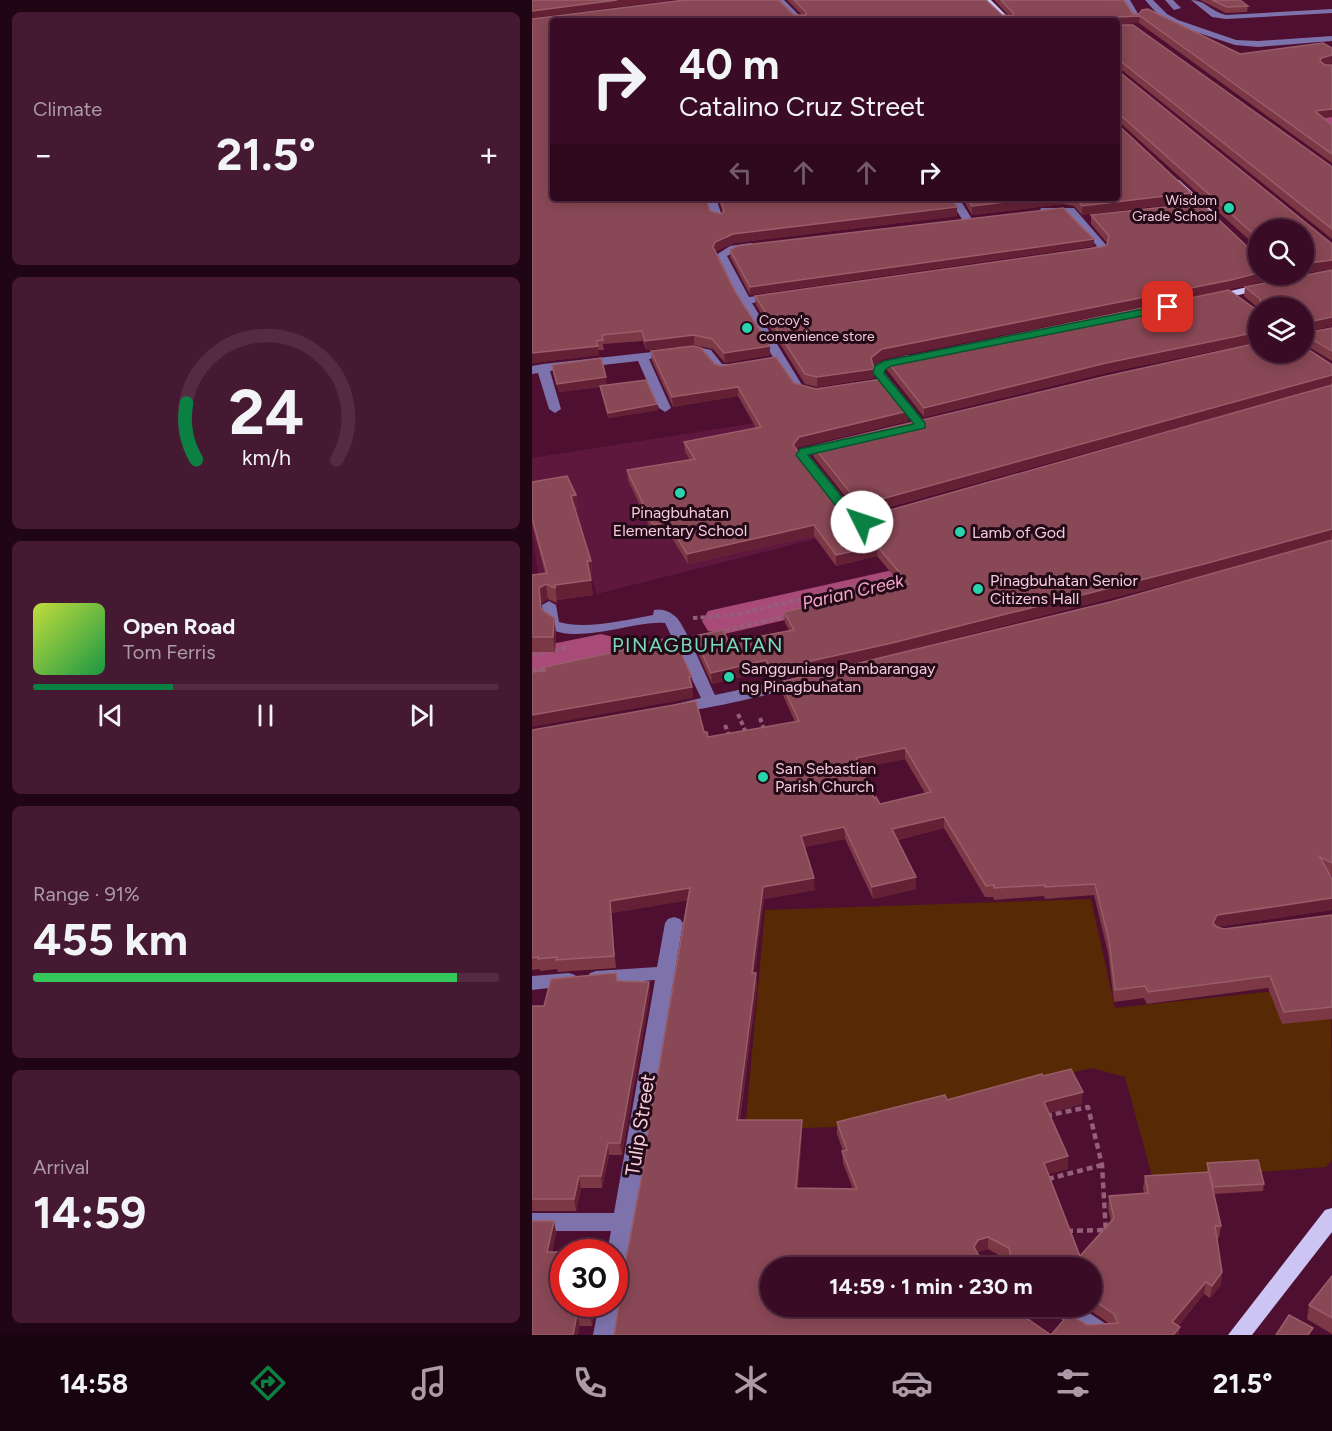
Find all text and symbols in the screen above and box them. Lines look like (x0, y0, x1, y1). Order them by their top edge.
text: 40 m (679, 39, 779, 90)
icon: right (580, 42, 658, 120)
text: Catalino Cruz Street (679, 90, 925, 123)
text: Climate (33, 97, 102, 121)
text: 21.5° (216, 127, 316, 181)
text: − (33, 135, 54, 174)
text: + (478, 135, 499, 174)
icon: left (724, 156, 757, 189)
icon: ahead (787, 156, 820, 189)
icon: ahead (850, 156, 883, 189)
icon: right (913, 156, 946, 189)
place label: Wisdom Grade School (1132, 192, 1217, 225)
marker: Wisdom Grade School (1222, 201, 1236, 215)
map controls (1248, 219, 1314, 363)
button: search (1248, 219, 1314, 285)
pin (1142, 281, 1193, 332)
icon: arrive (1151, 290, 1184, 323)
button: layers (1248, 297, 1314, 363)
place label: Cocoy's convenience store (759, 312, 875, 345)
marker: Cocoy's convenience store (740, 321, 754, 335)
text: 24 (228, 375, 304, 450)
text: km/h (242, 445, 290, 470)
marker: Pinagbuhatan Elementary School (673, 486, 687, 500)
position arrow (830, 490, 894, 554)
place label: Pinagbuhatan Elementary School (613, 503, 747, 540)
place label: Lamb of God (972, 523, 1065, 542)
marker: Lamb of God (953, 525, 967, 539)
water label: Parian Creek (800, 569, 907, 614)
place label: Pinagbuhatan Senior Citizens Hall (990, 571, 1138, 608)
marker: Pinagbuhatan Senior Citizens Hall (971, 582, 985, 596)
text: Open Road (123, 613, 235, 640)
district label: PINAGBUHATAN (612, 633, 784, 657)
text: Tom Ferris (123, 640, 216, 664)
place label: Sangguniang Pambarangay ng Pinagbuhatan (741, 659, 936, 696)
marker: Sangguniang Pambarangay ng Pinagbuhatan (722, 670, 736, 684)
icon: previous (94, 699, 127, 732)
icon: pause (249, 699, 282, 732)
icon: next (405, 699, 438, 732)
place label: San Sebastian Parish Church (775, 759, 876, 796)
marker: San Sebastian Parish Church (756, 770, 770, 784)
text: Range · 91% (33, 882, 140, 906)
text: 455 km (33, 912, 188, 966)
street label: Tulip Street (620, 1072, 660, 1178)
text: Arrival (33, 1155, 89, 1179)
text: 14:59 (33, 1185, 146, 1239)
speed limit sign: 30 (550, 1239, 628, 1317)
text: 14:59 · 1 min · 230 m (829, 1273, 1033, 1300)
icon: directions (247, 1362, 289, 1404)
icon: music (408, 1362, 450, 1404)
icon: phone (569, 1362, 611, 1404)
icon: climate (730, 1362, 772, 1404)
icon: car (891, 1362, 933, 1404)
icon: filters (1052, 1362, 1094, 1404)
text: 14:58 (59, 1367, 128, 1400)
text: 21.5° (1213, 1367, 1272, 1400)

